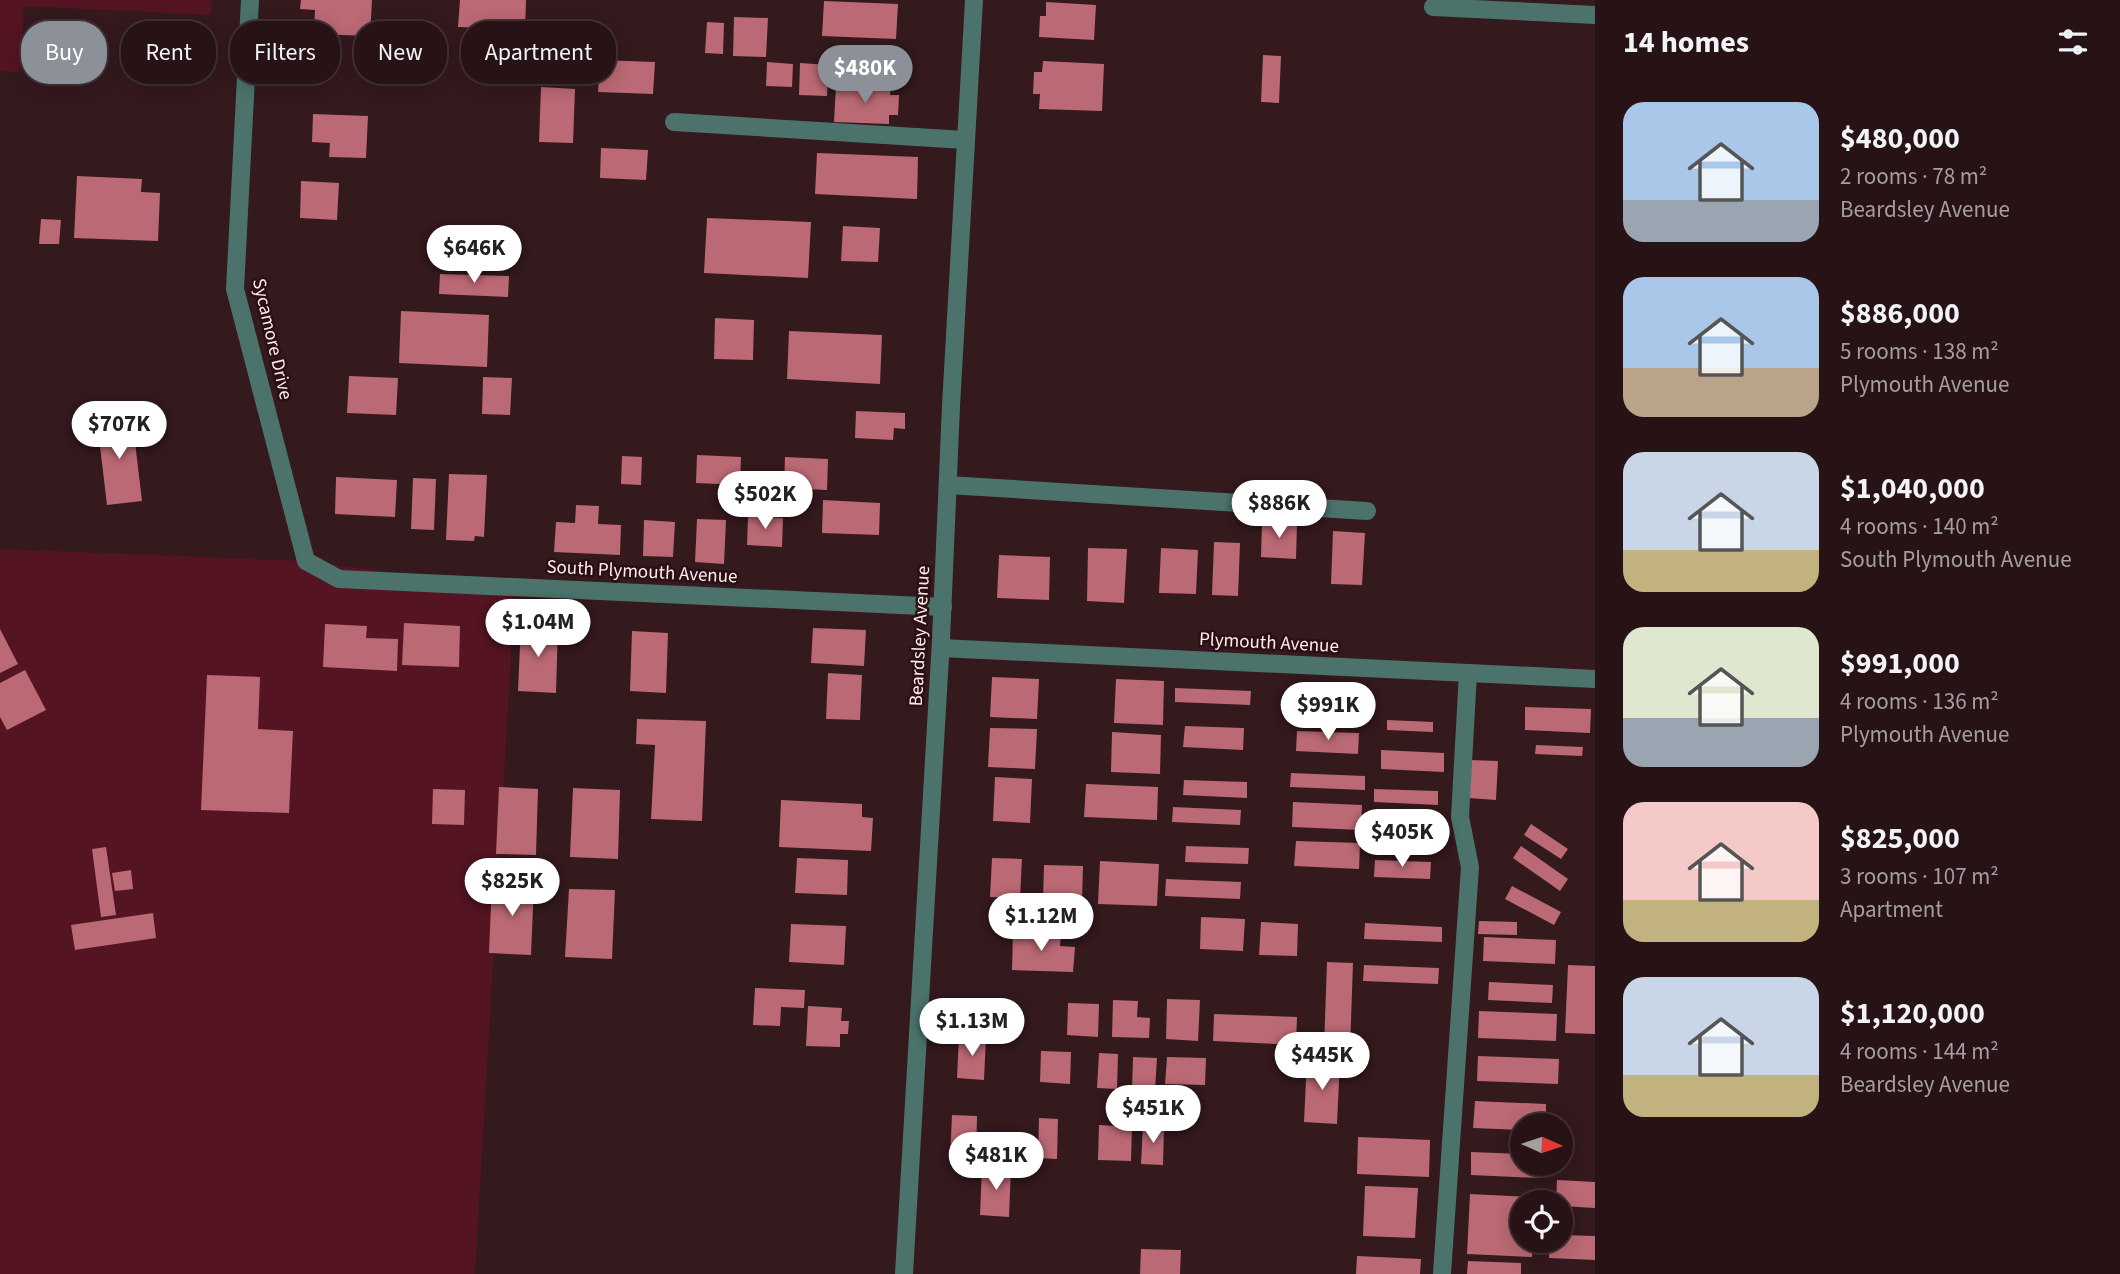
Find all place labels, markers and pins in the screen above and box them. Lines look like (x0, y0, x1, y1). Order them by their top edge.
pin: $480K (816, 46, 914, 105)
pin: $646K (425, 226, 523, 285)
pin: $707K (70, 402, 168, 461)
pin: $502K (716, 472, 814, 531)
pin: $886K (1230, 480, 1328, 540)
pin: $1.04M (481, 600, 595, 659)
pin: $991K (1279, 682, 1377, 742)
pin: $405K (1353, 810, 1451, 869)
pin: $825K (463, 858, 561, 918)
pin: $1.12M (984, 894, 1098, 953)
pin: $1.13M (915, 998, 1029, 1058)
pin: $445K (1273, 1032, 1371, 1092)
pin: $451K (1104, 1086, 1202, 1145)
pin: $481K (947, 1132, 1045, 1192)

